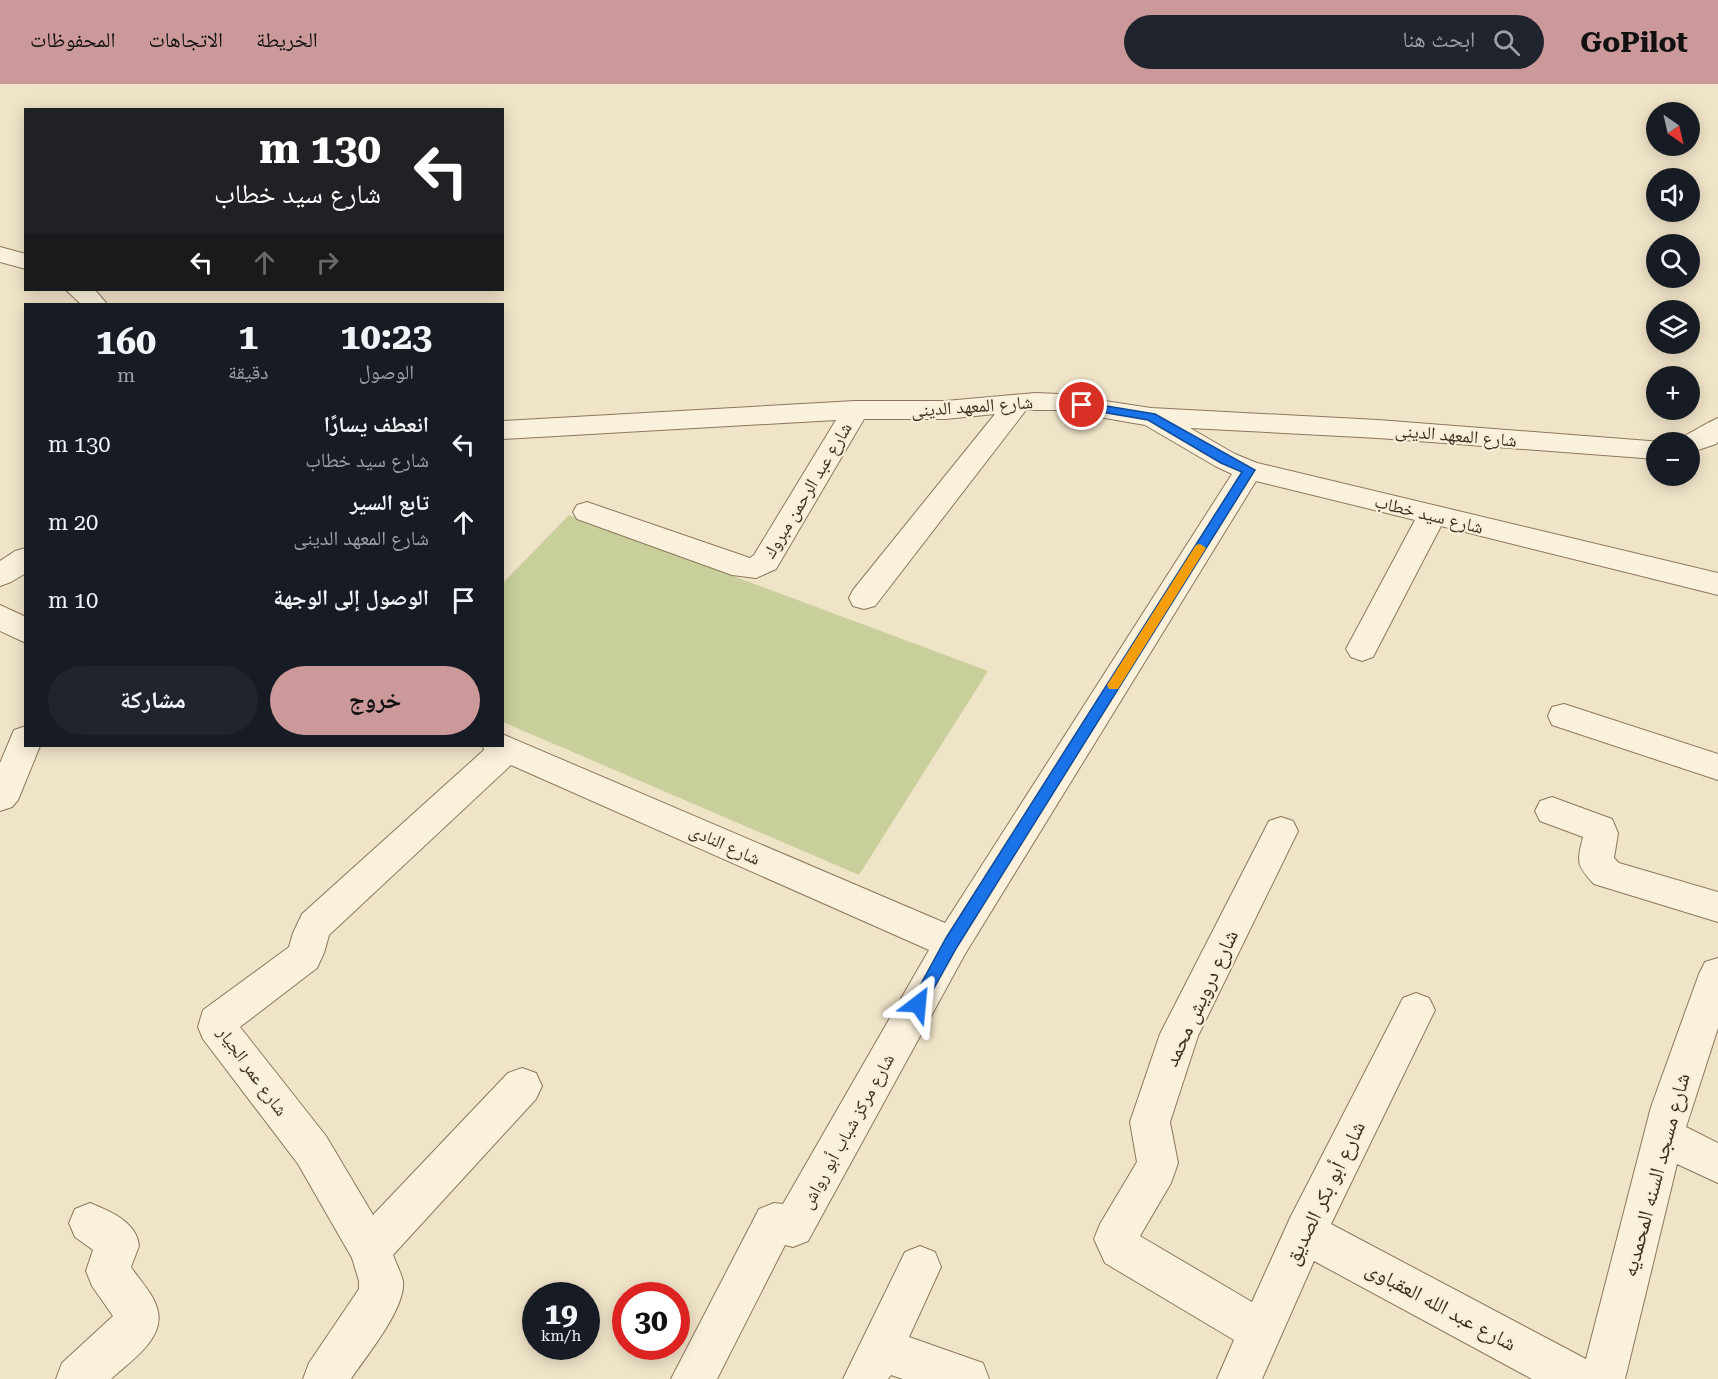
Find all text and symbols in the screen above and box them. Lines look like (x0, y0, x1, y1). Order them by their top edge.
search box (1124, 15, 1544, 69)
icon: search (1490, 26, 1523, 59)
text: GoPilot (1580, 26, 1688, 59)
text: ابحث هنا (1403, 27, 1475, 52)
text: المحفوظات (30, 28, 115, 52)
text: الاتجاهات (148, 28, 223, 52)
text: الخريطة (256, 28, 318, 52)
north arrow (1646, 102, 1700, 156)
map controls (1646, 102, 1700, 486)
text: 130 m (259, 124, 381, 173)
icon: left (402, 132, 480, 210)
button: sound (1646, 168, 1700, 222)
text: شارع سيد خطاب (214, 178, 381, 210)
button: search (1646, 234, 1700, 288)
icon: left (185, 246, 218, 279)
icon: ahead (248, 246, 281, 279)
icon: right (311, 246, 344, 279)
button: layers (1646, 300, 1700, 354)
text: 1 (238, 316, 258, 358)
text: 10:23 (340, 316, 432, 358)
text: 160 (96, 321, 156, 363)
text: دقيقة (228, 360, 269, 384)
text: الوصول (359, 360, 414, 384)
text: m (117, 363, 135, 387)
button: + (1646, 366, 1700, 420)
pin (1056, 379, 1107, 430)
icon: arrive (1065, 388, 1098, 421)
street label: شارع المعهد الدينى (910, 391, 1034, 422)
text: انعطف يسارًا (324, 412, 429, 437)
street label: شارع عبد الرحمن مبروك (758, 418, 857, 562)
street label: شارع المعهد الدينى (1394, 419, 1518, 452)
icon: left (447, 428, 480, 461)
text: 130 m (48, 432, 111, 457)
button: − (1646, 432, 1700, 486)
text: شارع سيد خطاب (305, 448, 429, 472)
text: تابع السير (350, 490, 429, 515)
street label: شارع سيد خطاب (1372, 490, 1486, 539)
icon: ahead (447, 506, 480, 539)
text: 20 m (48, 510, 98, 535)
text: شارع المعهد الدينى (293, 526, 429, 550)
icon: arrive (447, 584, 480, 617)
text: الوصول إلى الوجهة (273, 585, 429, 610)
text: 10 m (48, 588, 98, 613)
button: مشاركة (48, 666, 258, 735)
button: خروج (270, 666, 480, 735)
street label: شارع النادى (686, 819, 764, 870)
street label: شارع درويش محمد (1159, 926, 1244, 1071)
position arrow (886, 972, 950, 1036)
street label: شارع عمر الجيار (212, 1021, 292, 1120)
street label: شارع مركز شباب أبو رواش (796, 1050, 899, 1213)
street label: شارع مسجد السنه المحمديه (1617, 1071, 1696, 1280)
street label: شارع أبو بكر الصديق (1279, 1117, 1371, 1269)
street label: شارع عبد الله العقباوى (1361, 1256, 1520, 1357)
speed limit sign: 30 (612, 1282, 690, 1360)
text: 19 (544, 1296, 578, 1331)
text: km/h (541, 1327, 581, 1345)

